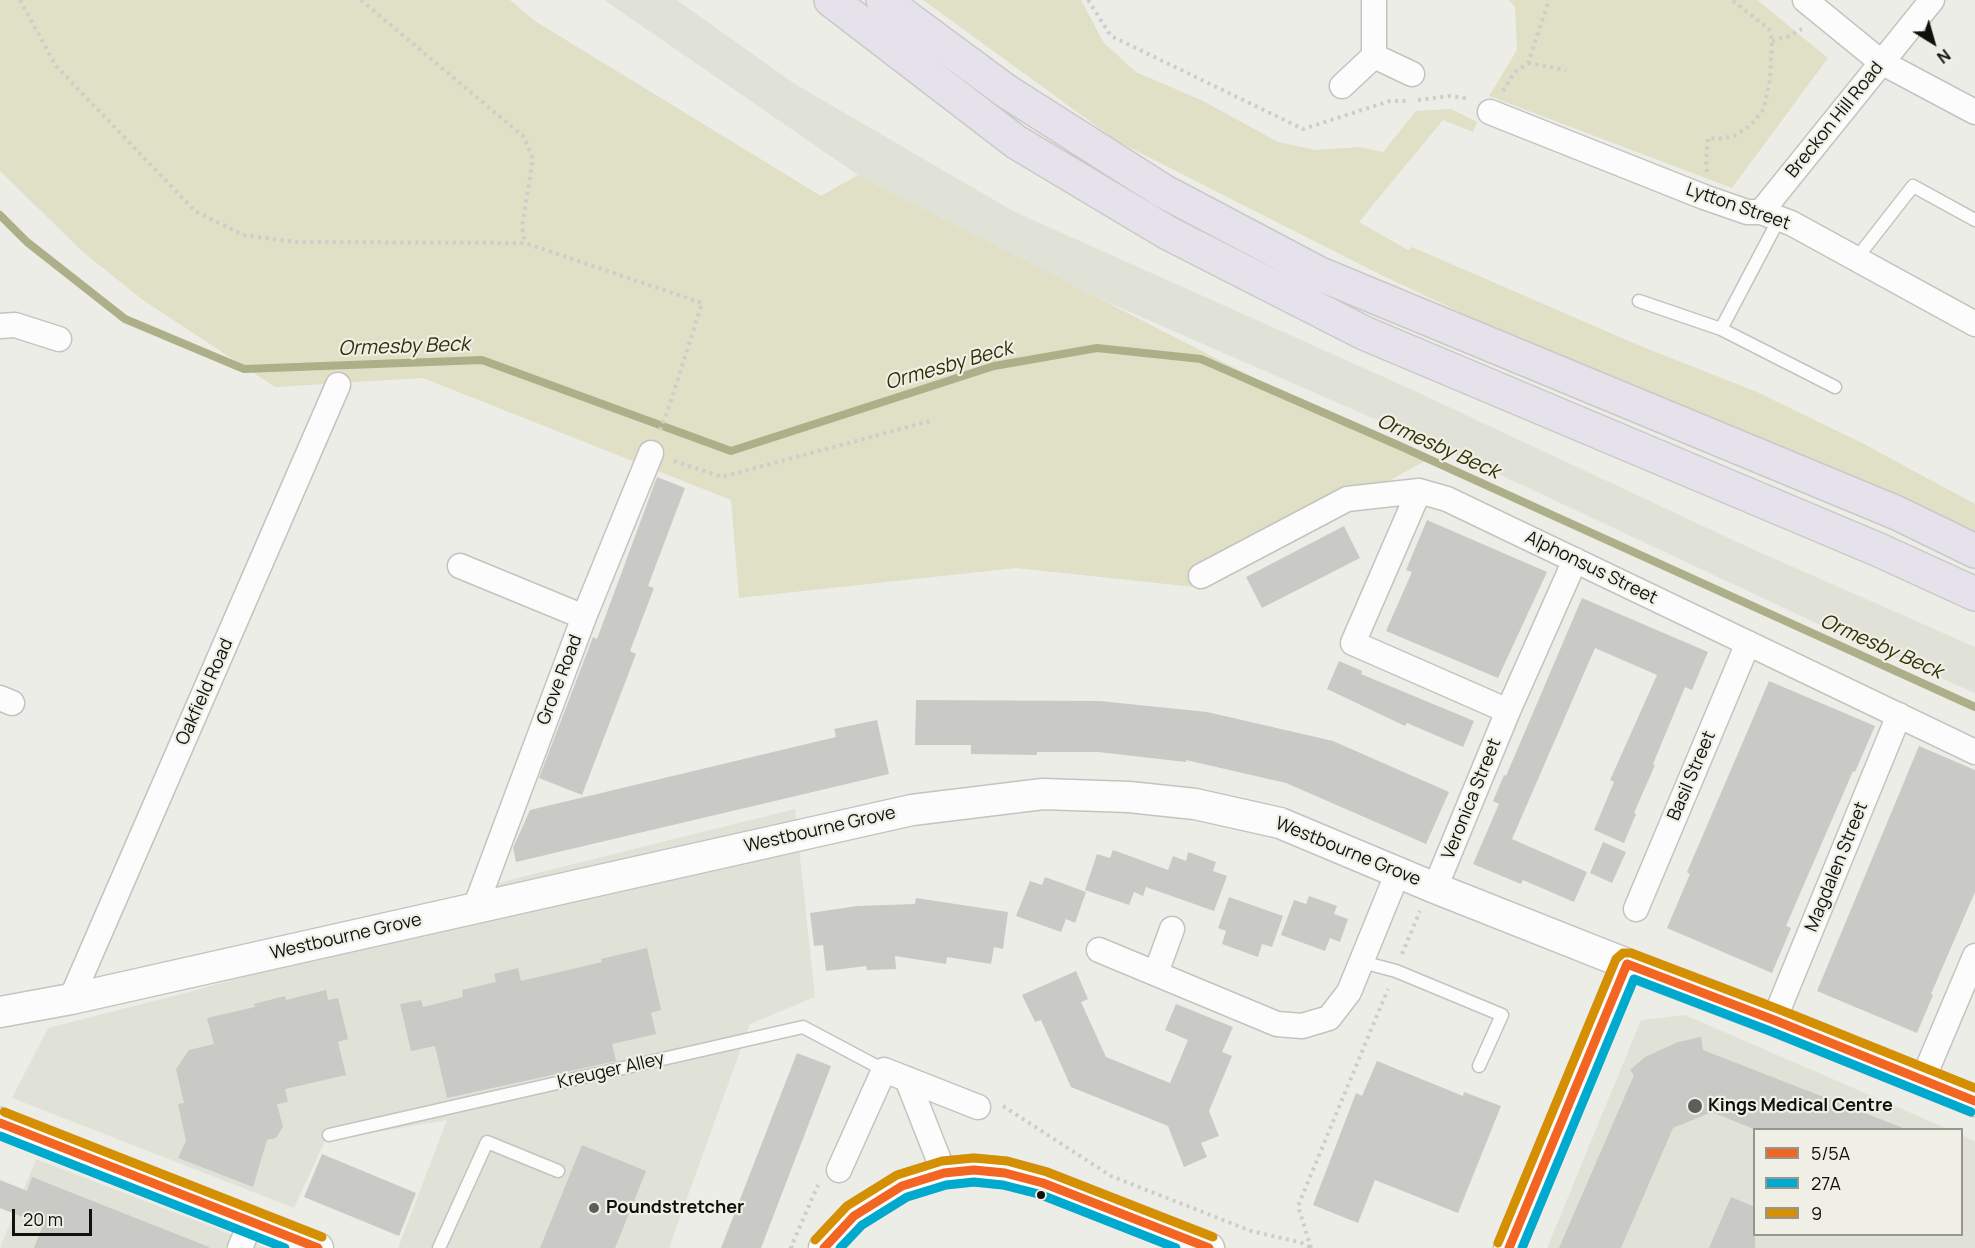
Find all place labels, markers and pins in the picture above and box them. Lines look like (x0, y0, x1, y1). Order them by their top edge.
place label: Kings Medical Centre (1708, 1095, 1893, 1117)
marker: Kings Medical Centre (1686, 1097, 1704, 1115)
unlabelled marker (1035, 1189, 1047, 1201)
place label: Poundstretcher (606, 1197, 744, 1219)
marker: Poundstretcher (587, 1201, 601, 1215)

